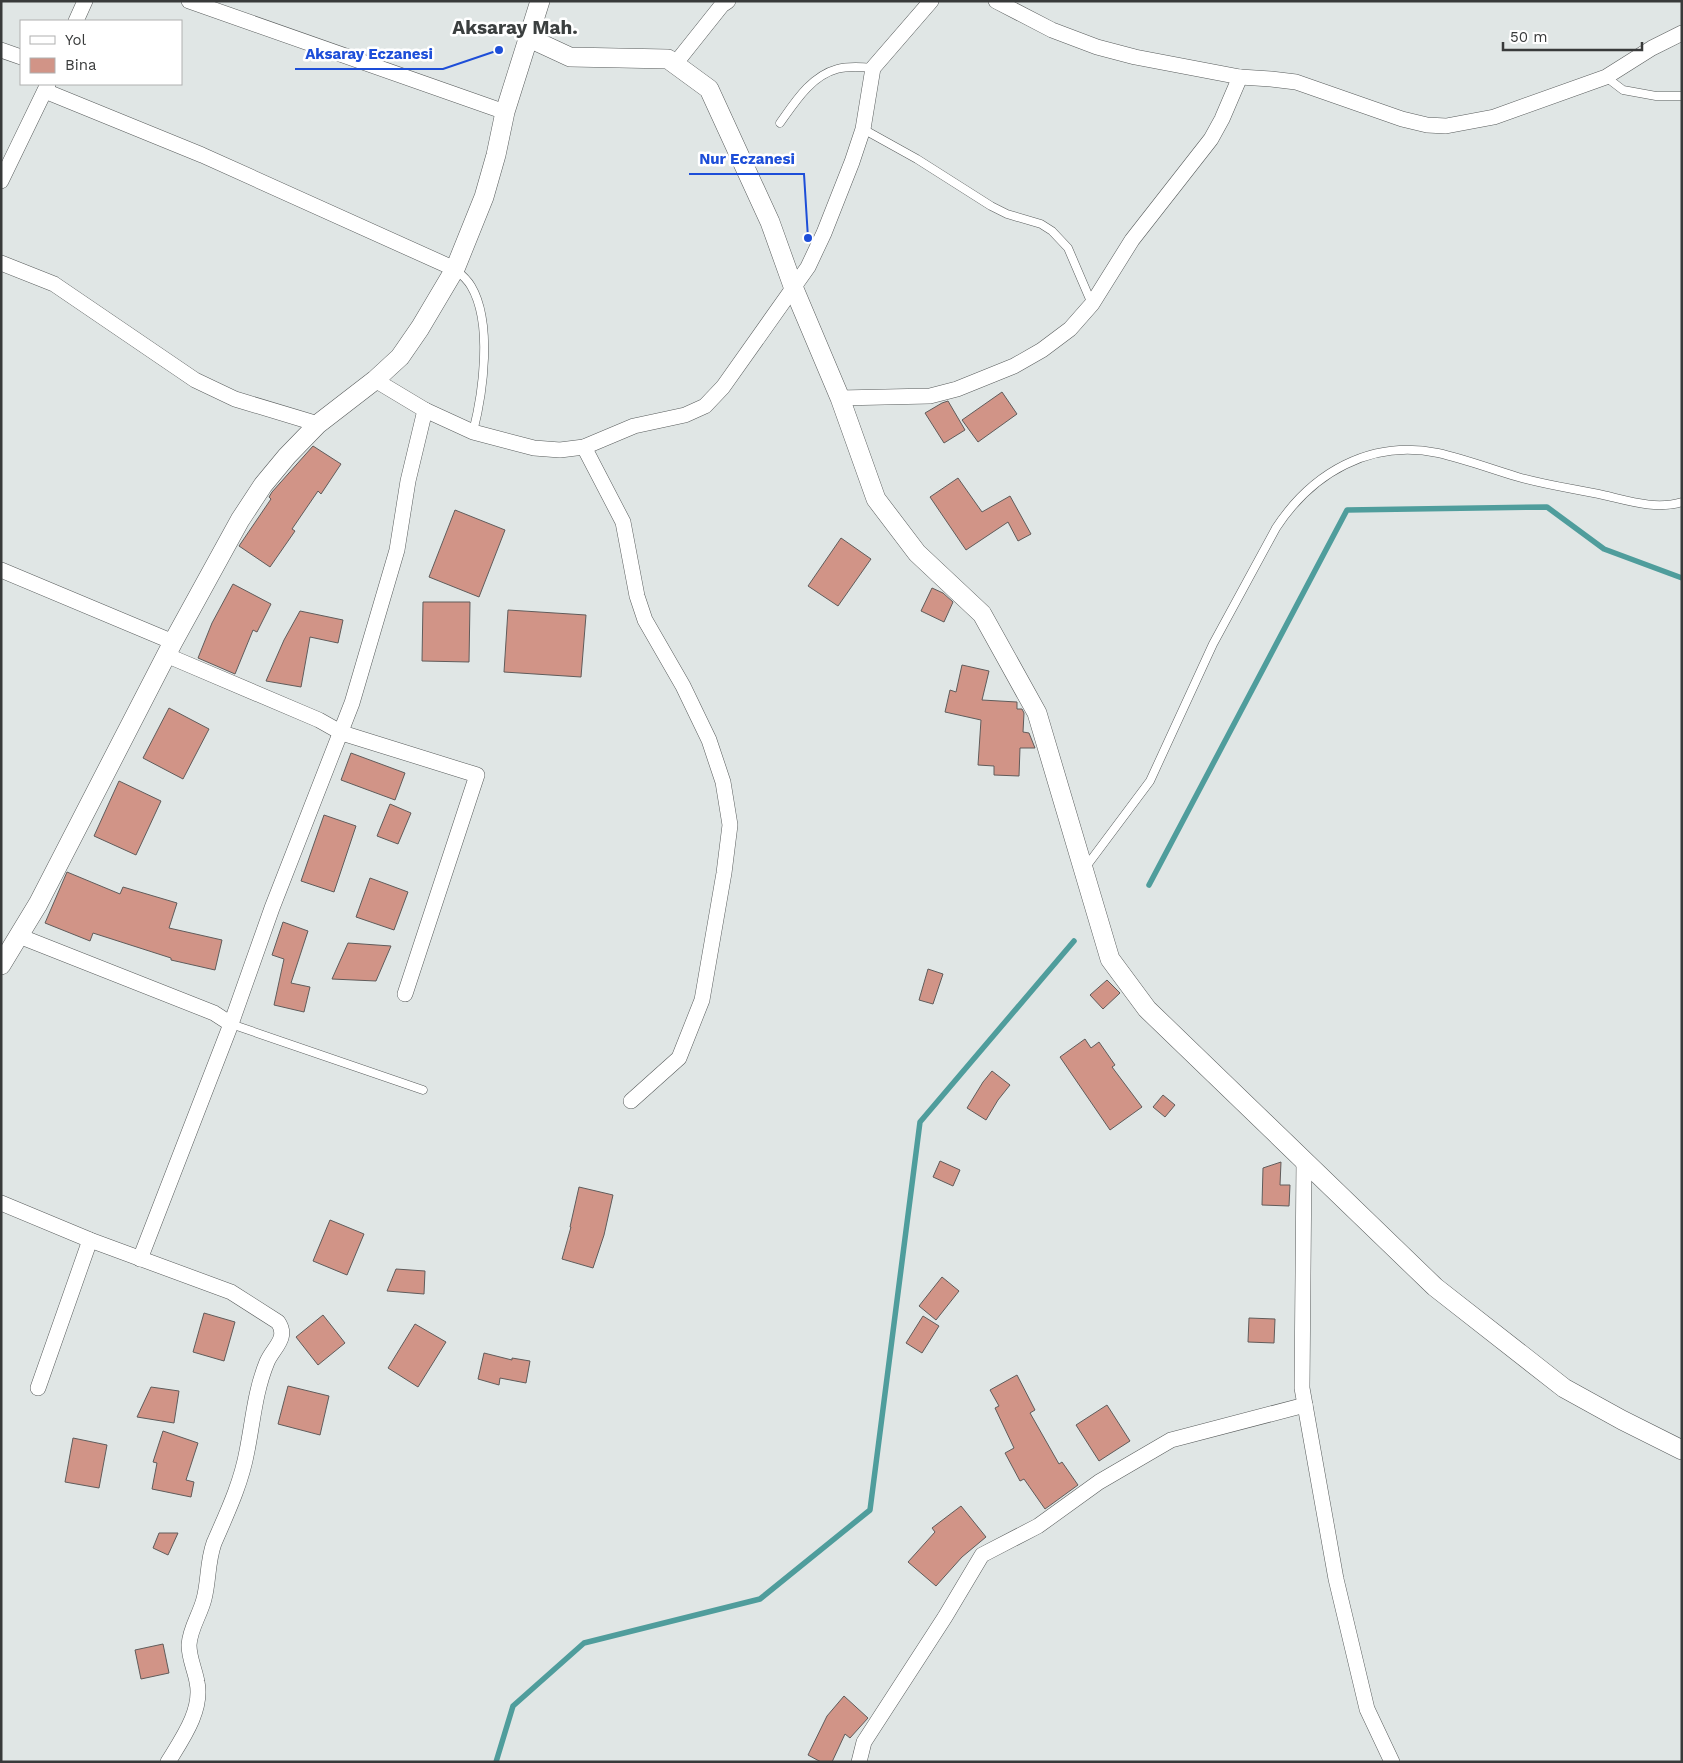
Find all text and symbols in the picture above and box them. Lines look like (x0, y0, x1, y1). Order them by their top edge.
district label: Aksaray Mah. (452, 16, 578, 39)
legend (20, 20, 182, 85)
scale bar (1503, 20, 1642, 52)
text: 50 m (1510, 28, 1547, 46)
text: Yol (65, 31, 87, 49)
callout: Aksaray Eczanesi (295, 39, 443, 69)
text: Aksaray Eczanesi (305, 45, 433, 63)
text: Bina (65, 56, 97, 74)
callout: Nur Eczanesi (689, 144, 804, 174)
text: Nur Eczanesi (699, 150, 795, 168)

